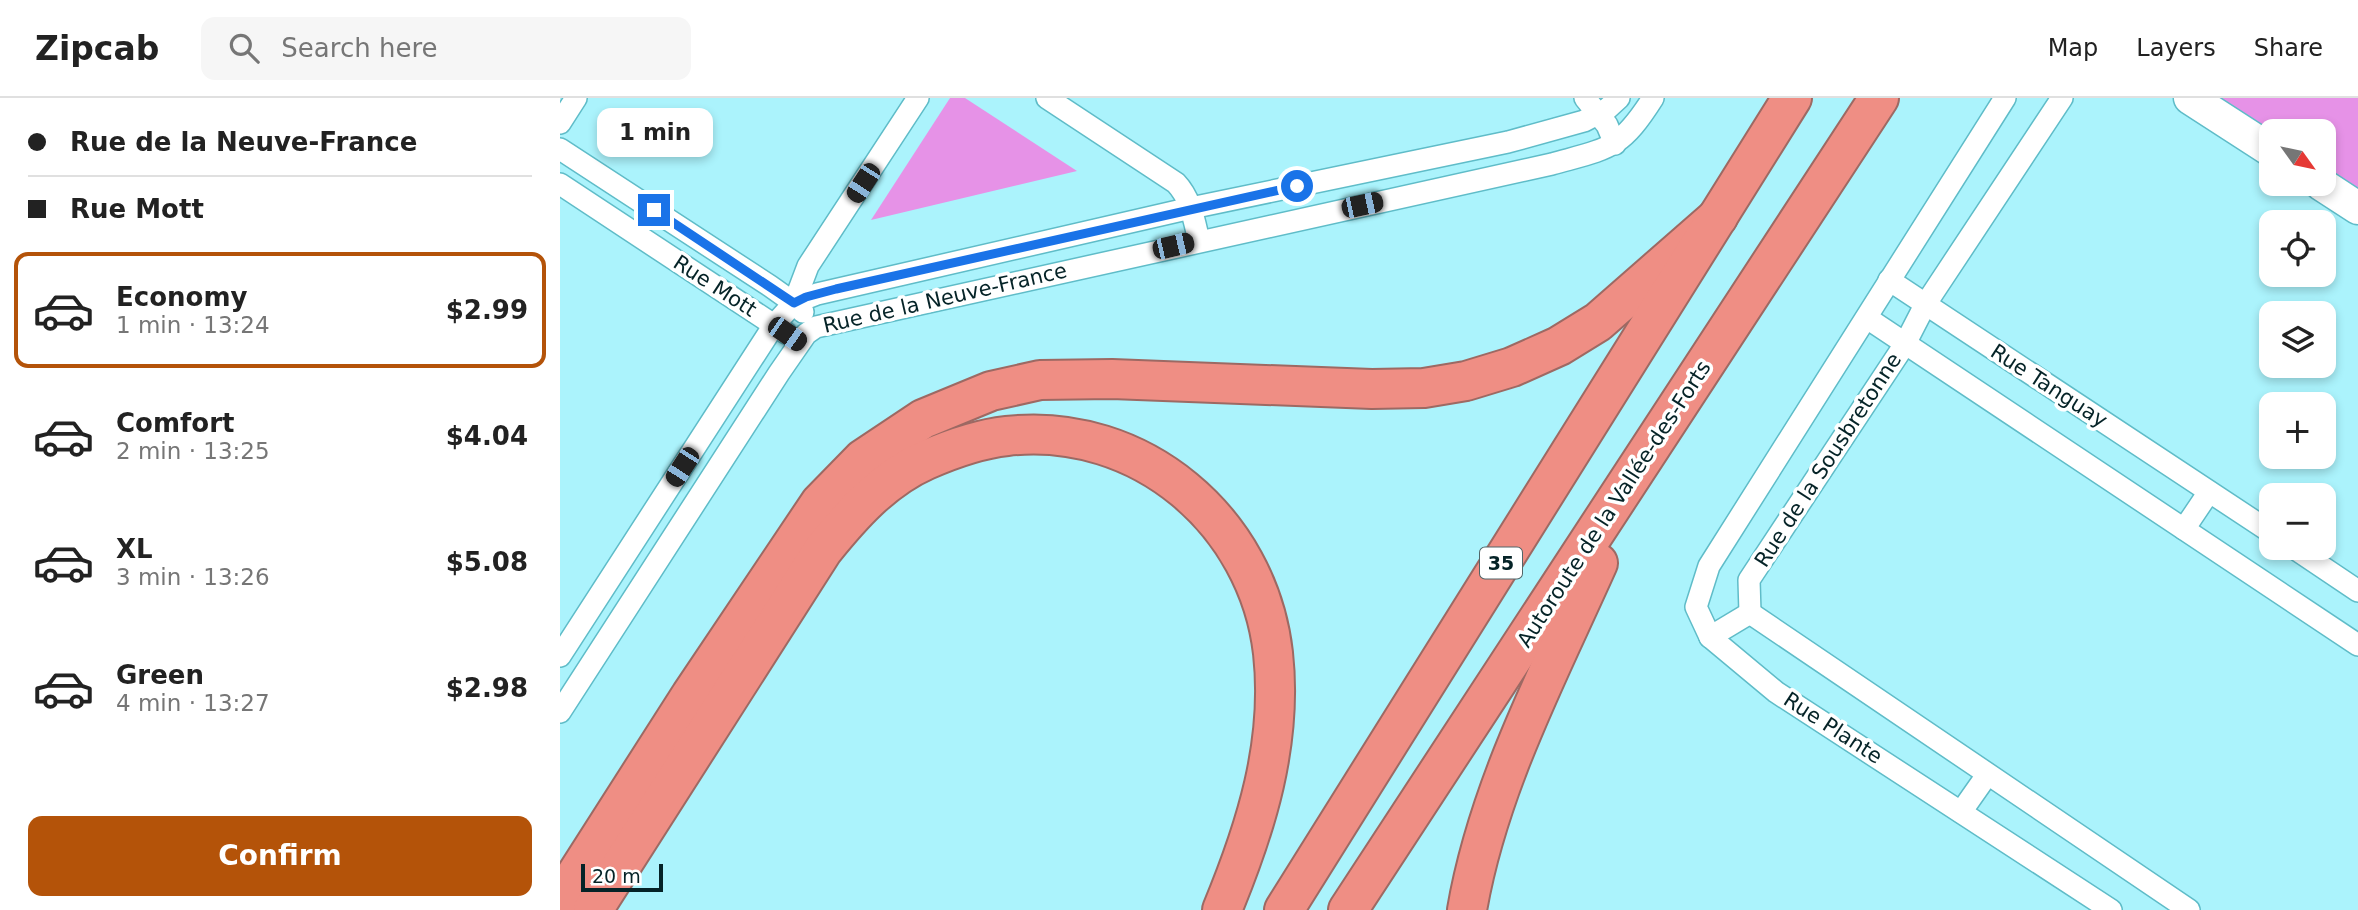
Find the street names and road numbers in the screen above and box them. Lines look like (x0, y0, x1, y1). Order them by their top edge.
street label: Rue Mott (669, 250, 761, 322)
street label: Rue de la Neuve-France (821, 258, 1069, 338)
street label: Rue Tanguay (1986, 339, 2112, 433)
street label: Rue de la Sousbretonne (1750, 348, 1906, 572)
street label: Autoroute de la Vallée-des-Forts (1512, 356, 1716, 652)
road number: 35 (1480, 548, 1522, 578)
street label: Rue Plante (1779, 687, 1887, 769)

